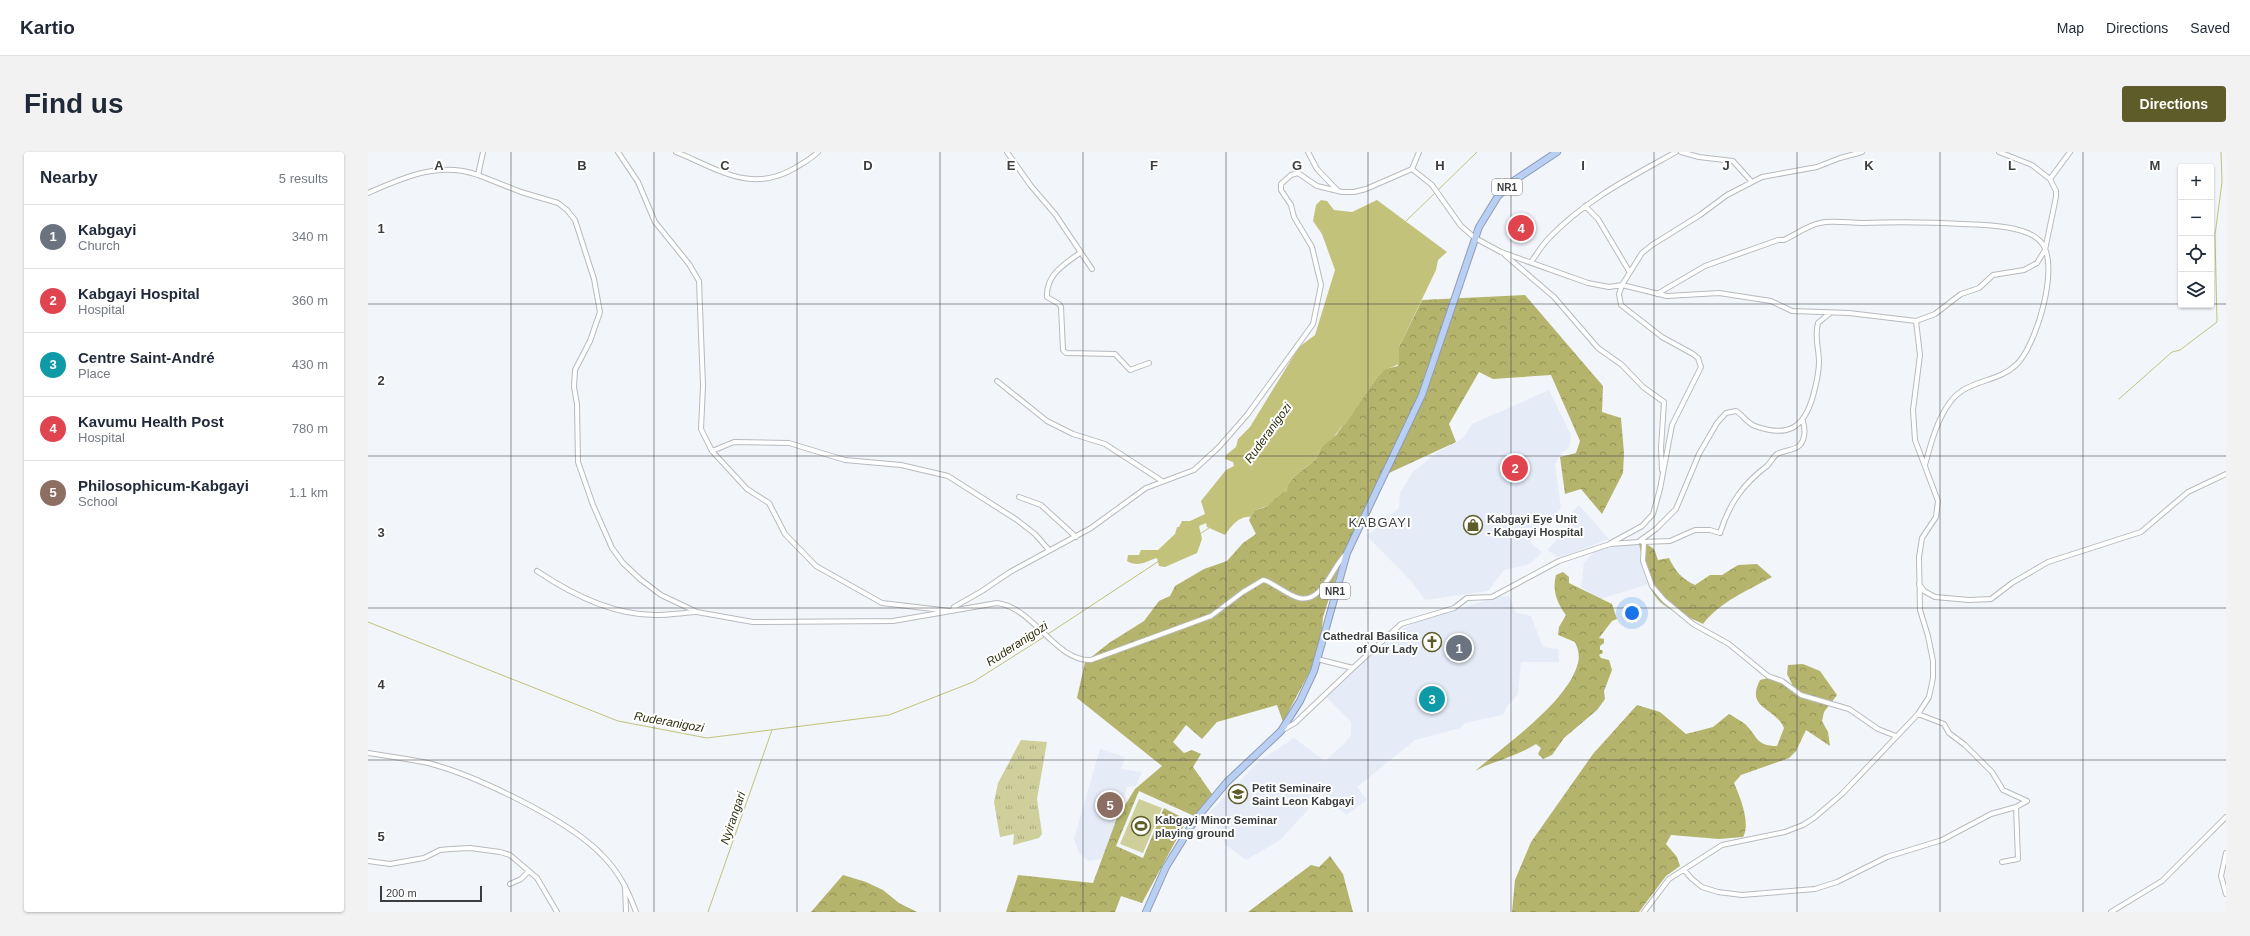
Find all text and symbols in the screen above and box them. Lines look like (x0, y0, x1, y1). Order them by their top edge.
text: Kartio (20, 17, 75, 38)
text: Map (2057, 20, 2084, 36)
text: Directions (2106, 20, 2168, 36)
text: Saved (2190, 20, 2230, 36)
button: Directions (2122, 86, 2226, 122)
text: Find us (24, 88, 124, 119)
text: A (434, 158, 444, 173)
text: B (577, 158, 587, 173)
text: C (720, 158, 730, 173)
text: D (863, 158, 873, 173)
text: E (1007, 158, 1016, 173)
text: F (1150, 158, 1158, 173)
text: G (1292, 158, 1302, 173)
text: H (1435, 158, 1445, 173)
text: I (1581, 158, 1585, 173)
text: J (1722, 158, 1730, 173)
text: K (1864, 158, 1874, 173)
text: L (2008, 158, 2016, 173)
text: M (2150, 158, 2160, 173)
map controls (2178, 164, 2214, 308)
button: + (2178, 164, 2214, 200)
text: Nearby (40, 168, 98, 187)
text: 5 results (279, 171, 328, 186)
road number: NR1 (1492, 179, 1522, 195)
button: − (2178, 200, 2214, 236)
pin: 4 (1508, 213, 1534, 243)
text: Kabgayi (78, 221, 136, 238)
text: 1 (377, 221, 385, 236)
text: 1 (49, 229, 57, 244)
text: 340 m (292, 229, 328, 244)
button: locate (2178, 236, 2214, 272)
text: Church (78, 238, 120, 253)
button: layers (2178, 272, 2214, 308)
text: Kabgayi Hospital (78, 285, 200, 302)
text: 2 (49, 293, 57, 308)
text: 360 m (292, 293, 328, 308)
text: Hospital (78, 302, 125, 317)
text: Centre Saint-André (78, 349, 215, 366)
text: 3 (49, 357, 57, 372)
text: 430 m (292, 357, 328, 372)
text: Place (78, 366, 111, 381)
text: 2 (377, 373, 385, 388)
water label: Ruderanigozi (1242, 400, 1295, 466)
text: Kavumu Health Post (78, 413, 224, 430)
text: 4 (49, 421, 57, 436)
text: 780 m (292, 421, 328, 436)
text: Hospital (78, 430, 125, 445)
pin: 2 (1502, 453, 1528, 483)
text: Philosophicum-Kabgayi (78, 477, 249, 494)
text: 5 (49, 485, 57, 500)
text: 1.1 km (289, 485, 328, 500)
text: School (78, 494, 118, 509)
place label: Kabgayi Eye Unit - Kabgayi Hospital (1487, 513, 1583, 538)
shop icon: Kabgayi Eye Unit - Kabgayi Hospital (1462, 514, 1484, 536)
district label: KABGAYI (1348, 515, 1412, 530)
text: 3 (377, 525, 385, 540)
road number: NR1 (1320, 583, 1350, 599)
your location (1622, 603, 1642, 623)
water label: Ruderanigozi (984, 619, 1051, 669)
place label: Cathedral Basilica of Our Lady (1323, 630, 1419, 655)
church icon: Cathedral Basilica of Our Lady (1421, 631, 1443, 653)
pin: 1 (1446, 633, 1472, 663)
text: 4 (377, 677, 385, 692)
pin: 3 (1419, 684, 1445, 714)
water label: Ruderanigozi (633, 709, 705, 735)
place label: Petit Seminaire Saint Leon Kabgayi (1252, 782, 1354, 807)
school or university icon: Petit Seminaire Saint Leon Kabgayi (1227, 783, 1249, 805)
water label: Nyirangari (717, 790, 749, 846)
pin: 5 (1097, 790, 1123, 820)
place label: Kabgayi Minor Seminar playing ground (1155, 814, 1278, 839)
sports icon: Kabgayi Minor Seminar playing ground (1130, 815, 1152, 837)
text: 5 (377, 829, 385, 844)
scale bar (380, 884, 482, 903)
text: 200 m (386, 887, 417, 899)

